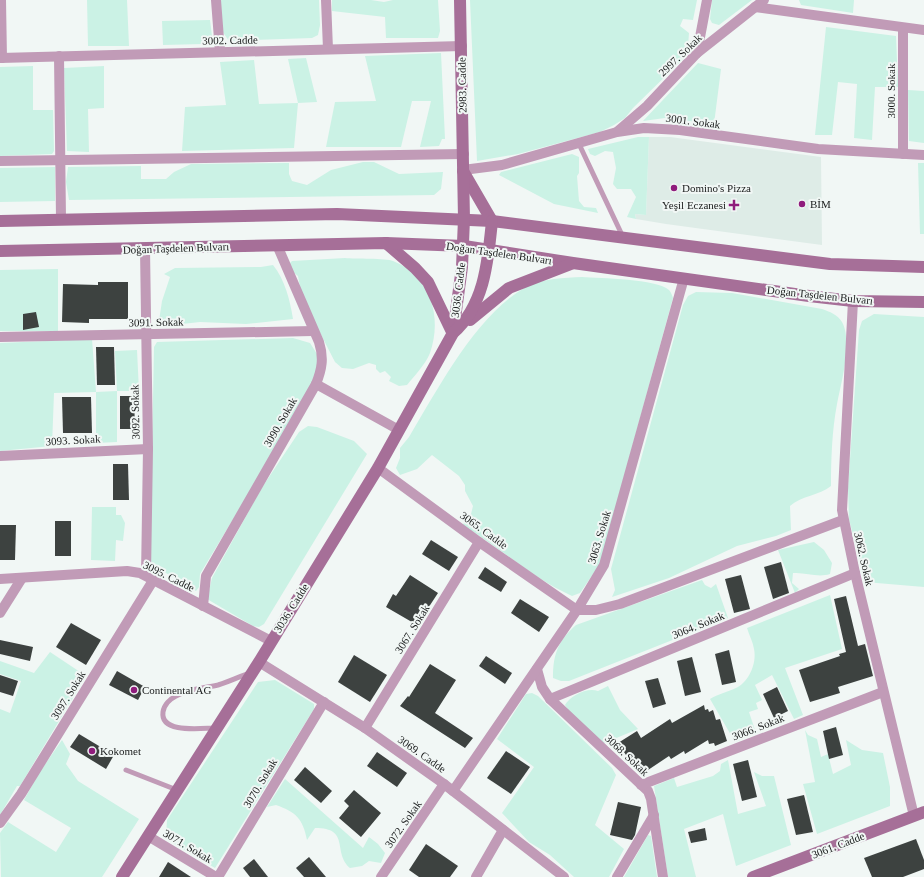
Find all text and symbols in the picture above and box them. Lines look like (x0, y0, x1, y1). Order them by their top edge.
street label: 2997. Sokak (656, 31, 704, 78)
street label: 3002. Cadde (202, 34, 258, 46)
street label: 2983. Cadde (456, 57, 468, 113)
street label: 3000. Sokak (885, 63, 897, 119)
street label: 3001. Sokak (665, 112, 722, 130)
place label: Domino's Pizza (682, 182, 751, 194)
marker: Domino's Pizza (669, 183, 679, 193)
place label: BİM (810, 198, 831, 210)
place label: Yeşil Eczanesi (662, 199, 726, 211)
marker: BİM (797, 199, 807, 209)
marker: Yeşil Eczanesi (729, 200, 739, 210)
street label: Doğan Taşdelen Bulvarı (123, 240, 229, 256)
street label: Doğan Taşdelen Bulvarı (445, 240, 553, 266)
street label: 3036. Cadde (449, 262, 467, 318)
street label: Doğan Taşdelen Bulvarı (766, 283, 874, 307)
street label: 3091. Sokak (128, 316, 184, 328)
street label: 3092. Sokak (129, 384, 141, 440)
street label: 3090. Sokak (261, 395, 299, 449)
street label: 3093. Sokak (45, 433, 101, 447)
street label: 3063. Sokak (585, 508, 613, 565)
street label: 3065. Cadde (458, 509, 510, 551)
street label: 3062. Sokak (852, 531, 876, 588)
street label: 3095. Cadde (141, 558, 197, 594)
street label: 3036. Cadde (271, 581, 311, 635)
street label: 3067. Sokak (392, 602, 432, 656)
street label: 3064. Sokak (670, 609, 726, 641)
street label: 3097. Sokak (48, 668, 88, 722)
place label: Continental AG (142, 684, 211, 696)
marker: Continental AG (129, 685, 139, 695)
street label: 3066. Sokak (730, 711, 786, 742)
street label: 3068. Sokak (603, 732, 652, 778)
street label: 3069. Cadde (396, 733, 448, 775)
place label: Kokomet (100, 745, 141, 757)
marker: Kokomet (87, 746, 97, 756)
street label: 3070. Sokak (241, 756, 280, 810)
street label: 3072. Sokak (382, 798, 424, 850)
street label: 3071. Sokak (161, 827, 215, 866)
street label: 3061. Cadde (810, 829, 866, 861)

